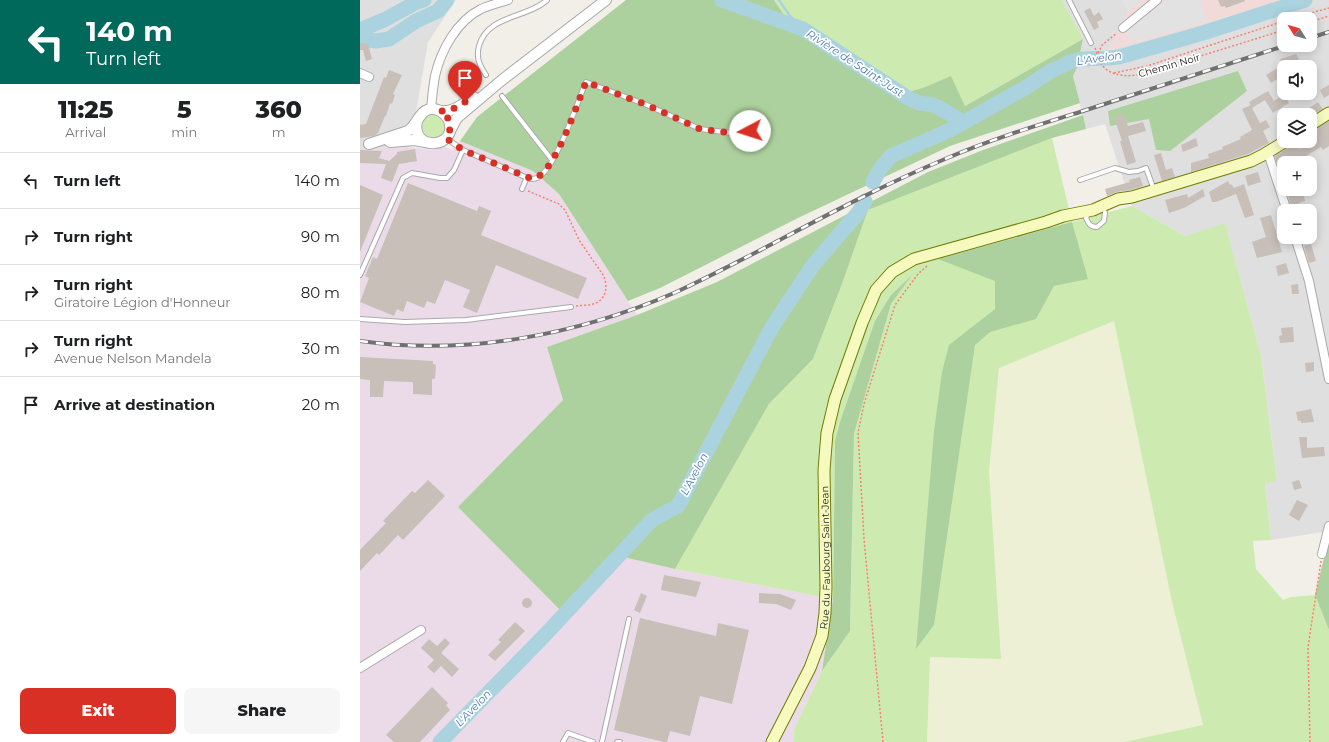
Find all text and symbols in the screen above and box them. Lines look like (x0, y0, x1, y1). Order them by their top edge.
north arrow (1277, 12, 1317, 52)
map controls (1277, 12, 1317, 244)
text: 140 m (86, 14, 173, 48)
icon: left (20, 16, 72, 68)
water label: Rivière de Saint-Just (804, 26, 907, 100)
text: Turn left (86, 48, 161, 70)
water label: L'Avelon (1075, 48, 1123, 68)
street label: Chemin Noir (1137, 50, 1202, 81)
button: sound (1277, 60, 1317, 100)
pin (448, 61, 482, 102)
icon: arrive (454, 67, 476, 89)
text: 11:25 (58, 95, 113, 124)
text: 5 (177, 95, 192, 124)
text: 360 (255, 95, 302, 124)
button: layers (1277, 108, 1317, 148)
position arrow (729, 110, 771, 152)
text: Arrival (65, 124, 106, 140)
text: min (171, 124, 197, 140)
text: m (272, 124, 286, 140)
button: + (1277, 156, 1317, 196)
icon: left (20, 170, 42, 192)
text: Turn left (54, 171, 121, 190)
text: 140 m (295, 171, 340, 190)
button: − (1277, 204, 1317, 244)
icon: right (20, 226, 42, 248)
text: Turn right (54, 227, 133, 246)
text: 90 m (301, 227, 340, 246)
text: Turn right (54, 275, 133, 294)
icon: right (20, 282, 42, 304)
text: 80 m (301, 283, 340, 302)
text: Giratoire Légion d'Honneur (54, 294, 231, 310)
text: Turn right (54, 331, 133, 350)
icon: right (20, 338, 42, 360)
text: 30 m (302, 339, 340, 358)
text: Avenue Nelson Mandela (54, 350, 212, 366)
icon: arrive (20, 394, 42, 416)
text: Arrive at destination (54, 395, 215, 414)
text: 20 m (302, 395, 340, 414)
water label: L'Avelon (677, 451, 711, 497)
street label: Rue du Faubourg Saint-Jean (817, 486, 833, 630)
water label: L'Avelon (452, 687, 494, 729)
button: Exit (20, 688, 176, 734)
button: Share (184, 688, 340, 734)

